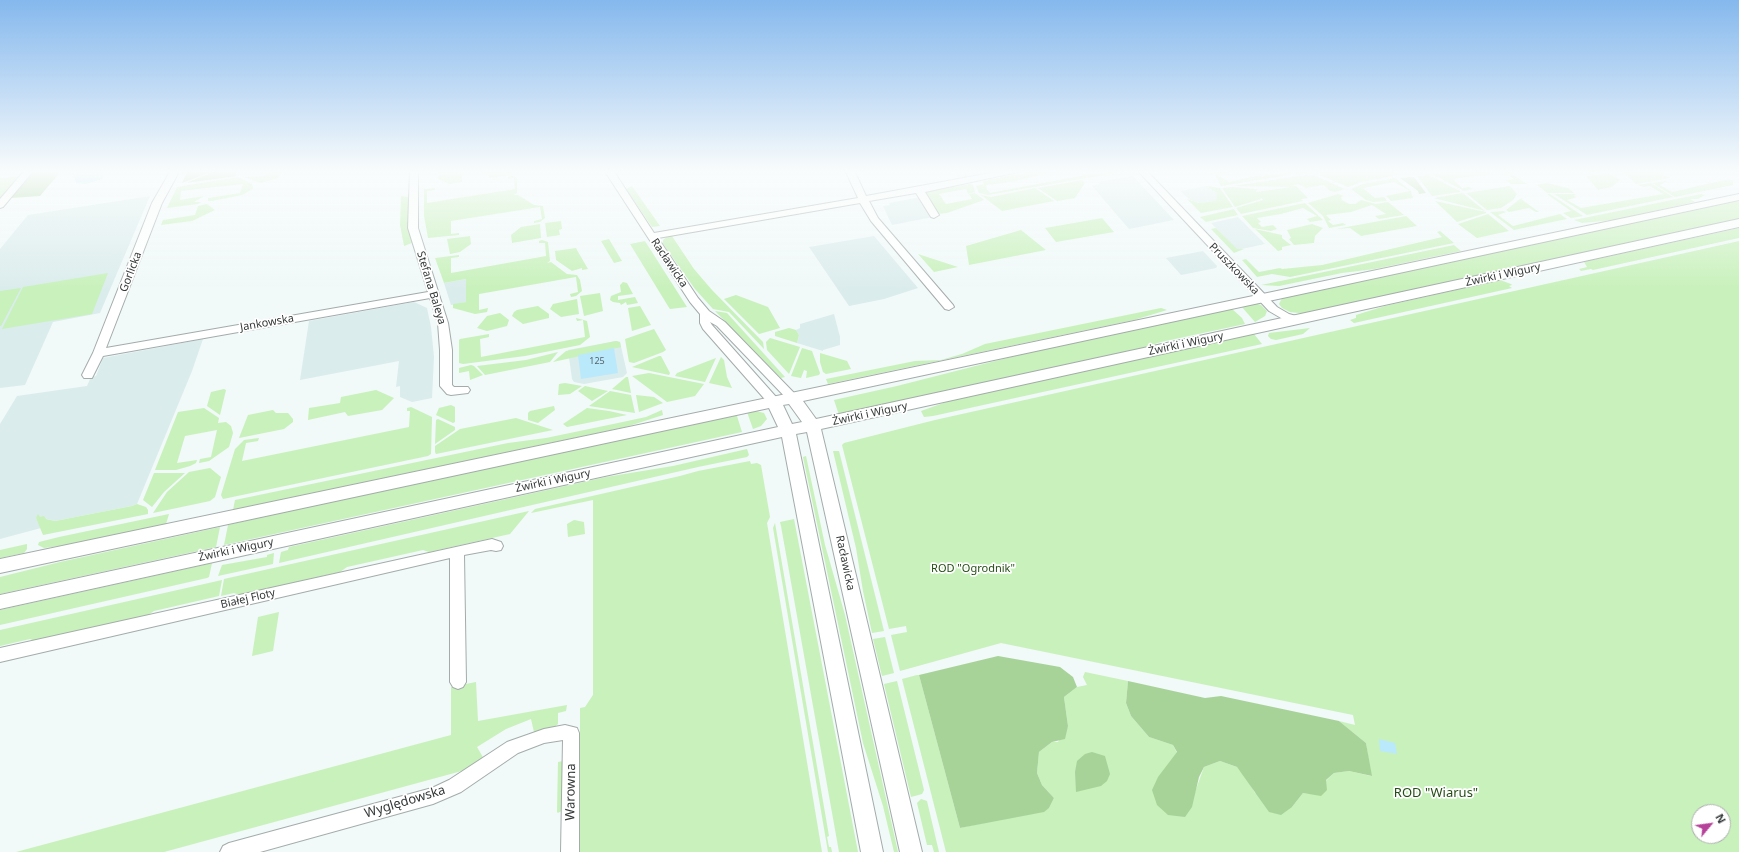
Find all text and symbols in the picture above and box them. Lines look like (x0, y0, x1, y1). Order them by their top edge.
street label: Racławicka (648, 236, 690, 290)
street label: Pruszkowska (1206, 240, 1262, 298)
street label: Gorlicka (117, 250, 145, 294)
street label: Stefana Baleya (414, 250, 448, 326)
street label: Żwirki i Wigury (1464, 261, 1542, 289)
street label: Jankowska (239, 312, 295, 334)
street label: Żwirki i Wigury (1147, 330, 1225, 358)
house number: 125 (589, 356, 605, 366)
street label: Żwirki i Wigury (831, 400, 909, 428)
street label: Żwirki i Wigury (514, 467, 592, 495)
street label: Racławicka (833, 534, 857, 592)
street label: Żwirki i Wigury (197, 536, 275, 564)
park label: ROD "Ogrodnik" (931, 562, 1015, 576)
street label: Białej Floty (219, 586, 277, 612)
street label: Warowna (563, 763, 579, 821)
street label: Wyględowska (363, 782, 447, 822)
park label: ROD "Wiarus" (1394, 785, 1478, 801)
north arrow (1691, 804, 1731, 844)
text: N (1712, 811, 1730, 826)

